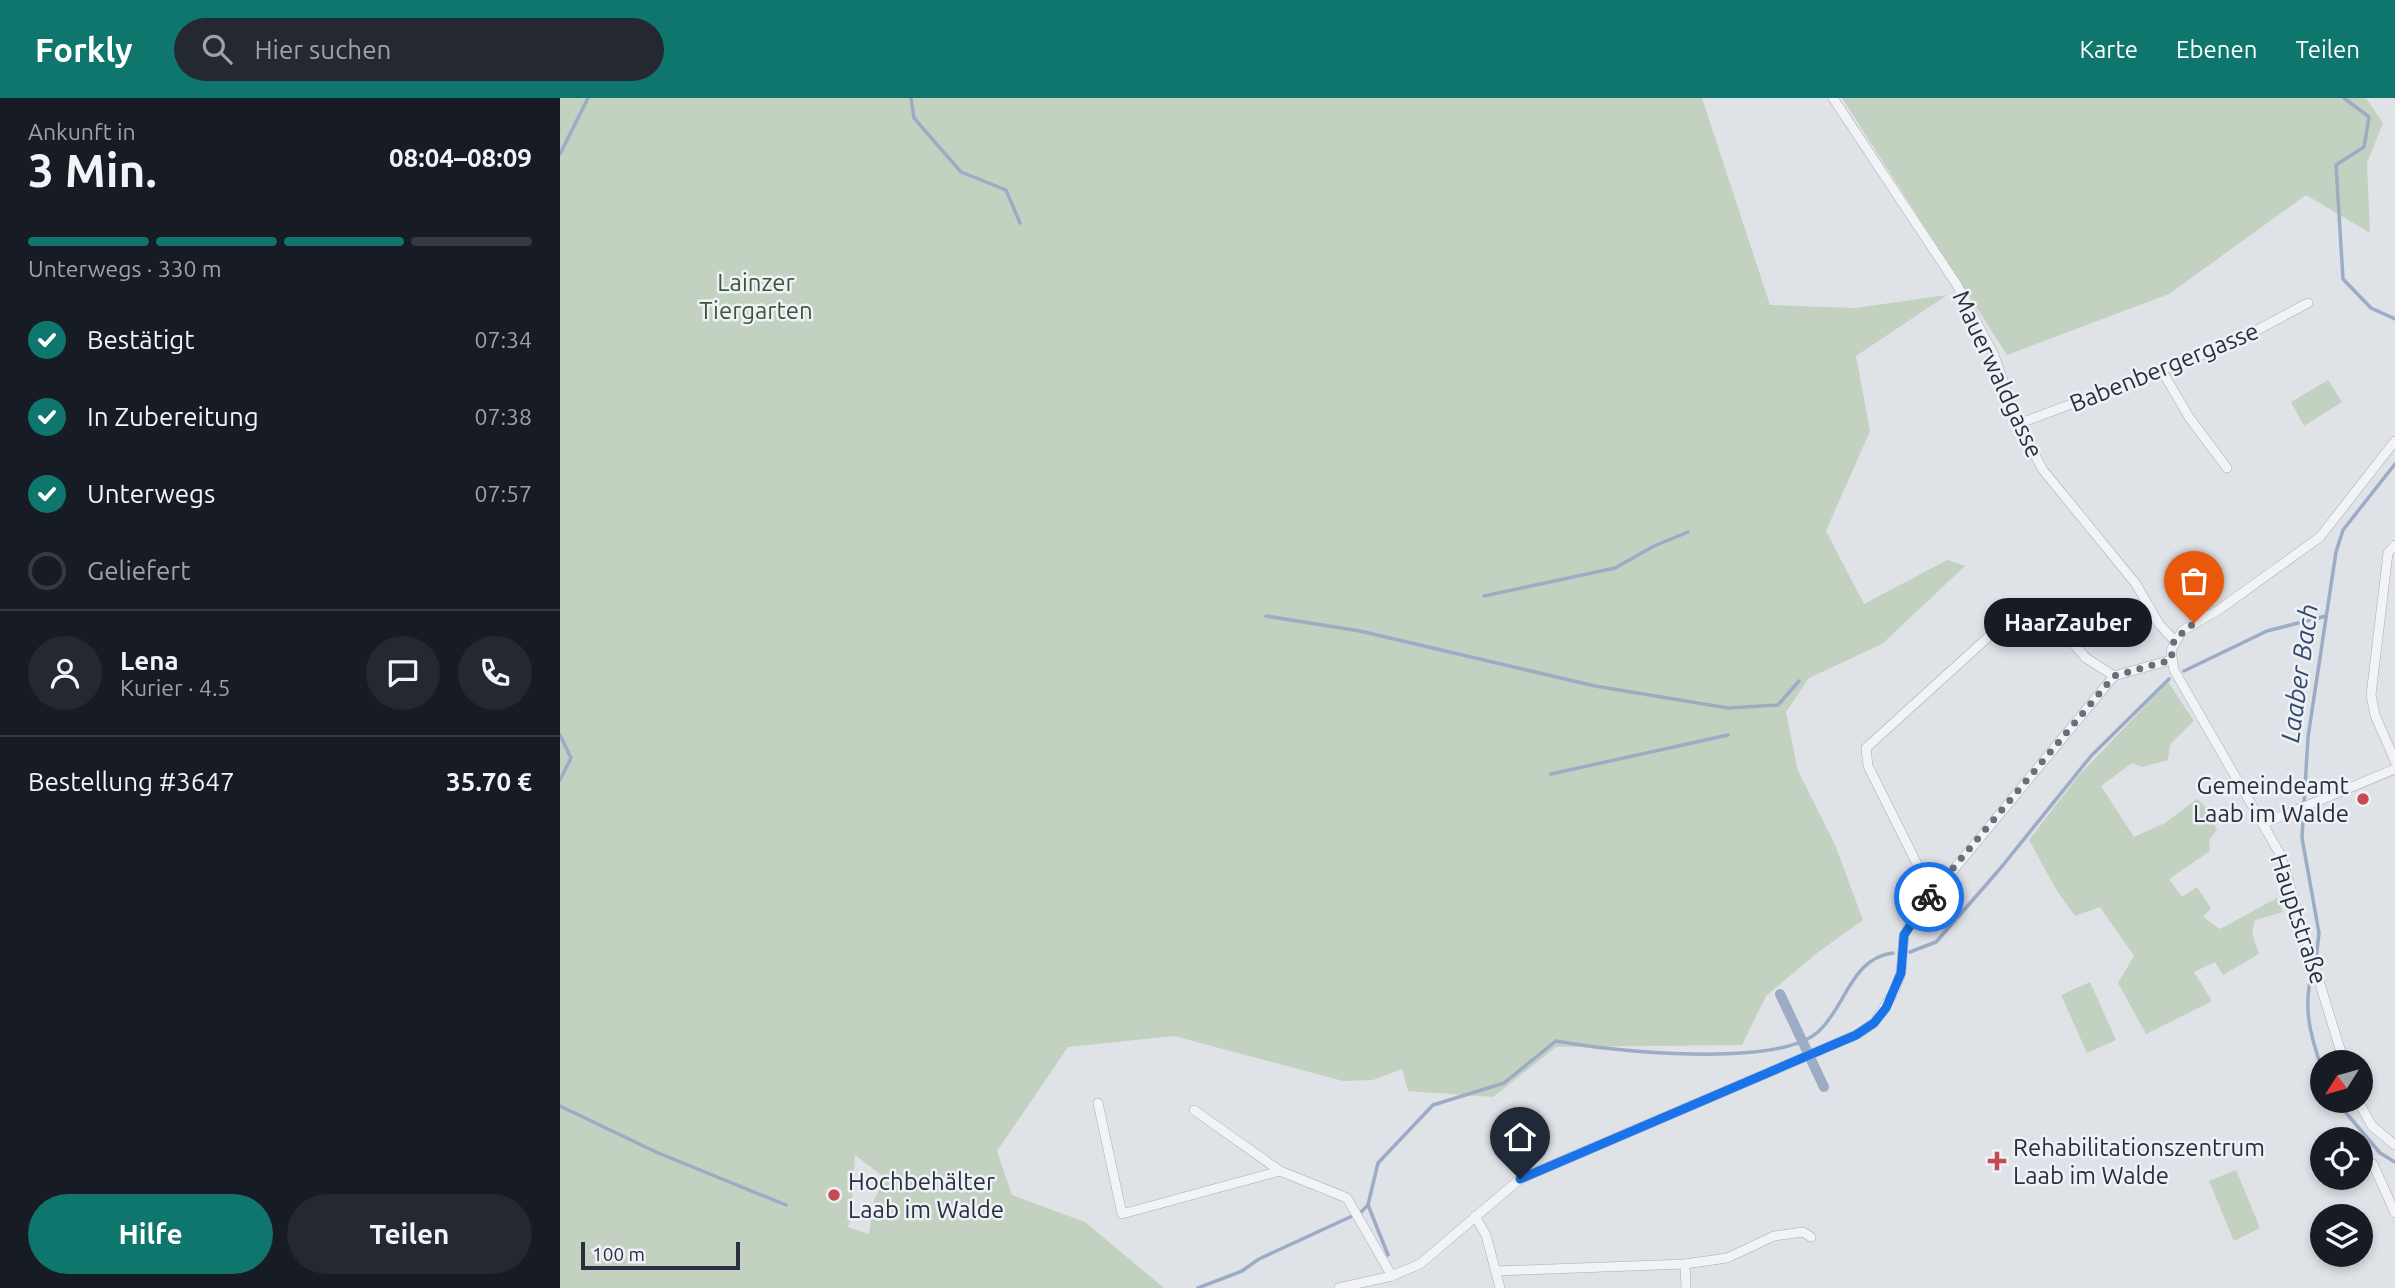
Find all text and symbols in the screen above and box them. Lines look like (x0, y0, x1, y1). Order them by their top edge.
search box (174, 18, 664, 81)
icon: search (198, 30, 236, 68)
text: Forkly (35, 31, 132, 68)
text: Hier suchen (254, 35, 391, 64)
text: Karte (2079, 36, 2138, 63)
text: Ebenen (2176, 36, 2257, 63)
text: Teilen (2295, 36, 2360, 63)
text: Ankunft in (28, 119, 136, 144)
text: 08:04–08:09 (389, 143, 532, 172)
text: 3 Min. (28, 144, 157, 196)
text: Unterwegs · 330 m (28, 256, 222, 281)
park label: Lainzer Tiergarten (699, 269, 813, 324)
street label: Mauerwaldgasse (1947, 286, 2049, 462)
street label: Babenbergergasse (2066, 317, 2262, 417)
icon: check (28, 321, 66, 359)
text: Bestätigt (87, 325, 194, 354)
text: 07:34 (474, 327, 532, 352)
icon: check (28, 398, 66, 436)
text: In Zubereitung (87, 402, 259, 431)
text: 07:38 (474, 404, 532, 429)
icon: check (28, 475, 66, 513)
text: Unterwegs (87, 479, 215, 508)
text: 07:57 (474, 481, 532, 506)
pin (2164, 551, 2224, 623)
text: Geliefert (87, 556, 190, 585)
icon: bag (2175, 562, 2213, 600)
callout: HaarZauber (1984, 598, 2152, 648)
water label: Laaber Bach (2275, 602, 2323, 744)
text: HaarZauber (2004, 610, 2132, 635)
button: person (28, 636, 102, 710)
button: chat (366, 636, 440, 710)
button: phone (458, 636, 532, 710)
text: Lena (120, 646, 179, 675)
text: Kurier · 4.5 (120, 675, 231, 700)
text: Bestellung #3647 (28, 767, 235, 796)
text: 35.70 € (446, 767, 532, 796)
place label: Gemeindeamt Laab im Walde (2193, 772, 2350, 827)
marker: Gemeindeamt Laab im Walde (2355, 791, 2371, 807)
street label: Hauptstraße (2265, 851, 2333, 987)
courier (1894, 862, 1964, 932)
icon: bike (1910, 878, 1948, 916)
north arrow (2310, 1050, 2373, 1113)
map controls (2310, 1050, 2373, 1267)
pin (1490, 1107, 1550, 1179)
icon: home (1501, 1118, 1539, 1156)
button: locate (2310, 1127, 2373, 1190)
place label: Rehabilitationszentrum Laab im Walde (2013, 1134, 2265, 1189)
marker: Rehabilitationszentrum Laab im Walde (1987, 1151, 2007, 1171)
place label: Hochbehälter Laab im Walde (848, 1168, 1004, 1223)
marker: Hochbehälter Laab im Walde (826, 1187, 842, 1203)
button: Hilfe (28, 1194, 273, 1274)
button: Teilen (287, 1194, 532, 1274)
button: layers (2310, 1204, 2373, 1267)
scale bar (581, 1239, 740, 1271)
text: 100 m (592, 1243, 645, 1265)

